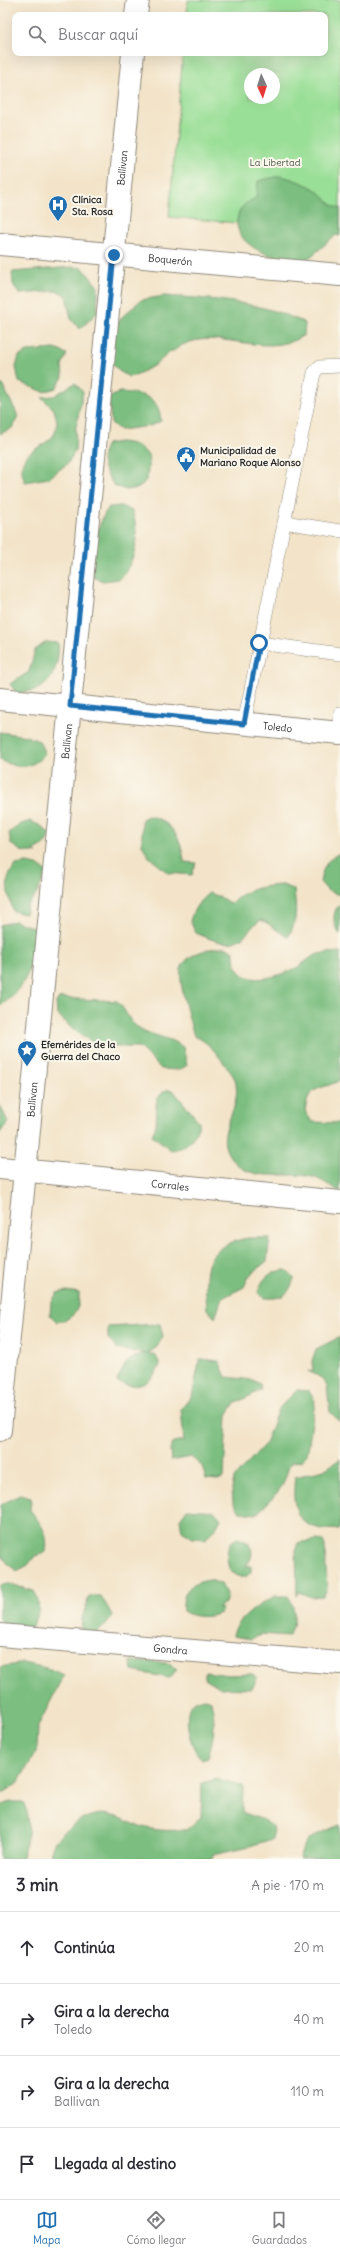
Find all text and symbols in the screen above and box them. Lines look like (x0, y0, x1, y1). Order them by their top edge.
search box (12, 12, 328, 56)
icon: search (26, 23, 48, 45)
text: Buscar aquí (58, 25, 138, 44)
north arrow (244, 68, 280, 104)
street label: Ballivan (114, 149, 130, 186)
park label: La Libertad (249, 156, 301, 169)
place label: Clínica Sta. Rosa (72, 193, 113, 218)
hospital icon: Clínica Sta. Rosa (47, 194, 69, 222)
route end (105, 246, 123, 264)
street label: Boquerón (148, 251, 193, 268)
place label: Municipalidad de Mariano Roque Alonso (200, 444, 301, 469)
public building icon: Municipalidad de Mariano Roque Alonso (175, 445, 197, 473)
route start (250, 634, 268, 652)
street label: Toledo (262, 719, 293, 735)
street label: Ballivan (58, 723, 75, 759)
place label: Efemérides de la Guerra del Chaco (41, 1038, 120, 1063)
place icon: Efemérides de la Guerra del Chaco (16, 1039, 38, 1067)
street label: Ballivan (24, 1081, 40, 1118)
street label: Corrales (151, 1177, 190, 1193)
street label: Gondra (153, 1641, 188, 1657)
text: 3 min (16, 1874, 58, 1896)
text: A pie · 170 m (252, 1877, 324, 1894)
icon: ahead (16, 1937, 38, 1959)
text: Continúa (54, 1938, 115, 1957)
text: 20 m (294, 1939, 324, 1956)
text: Gira a la derecha (54, 2002, 169, 2021)
icon: right (16, 2009, 38, 2031)
text: 40 m (293, 2011, 324, 2028)
text: Toledo (54, 2021, 92, 2038)
text: Gira a la derecha (54, 2074, 169, 2093)
icon: right (16, 2081, 38, 2103)
text: 110 m (291, 2083, 324, 2100)
text: Ballivan (54, 2093, 100, 2110)
icon: arrive (16, 2153, 38, 2175)
text: Llegada al destino (54, 2154, 176, 2173)
tab: Mapa (33, 2209, 61, 2247)
tab: Cómo llegar (126, 2209, 186, 2247)
tab: Guardados (252, 2209, 307, 2247)

